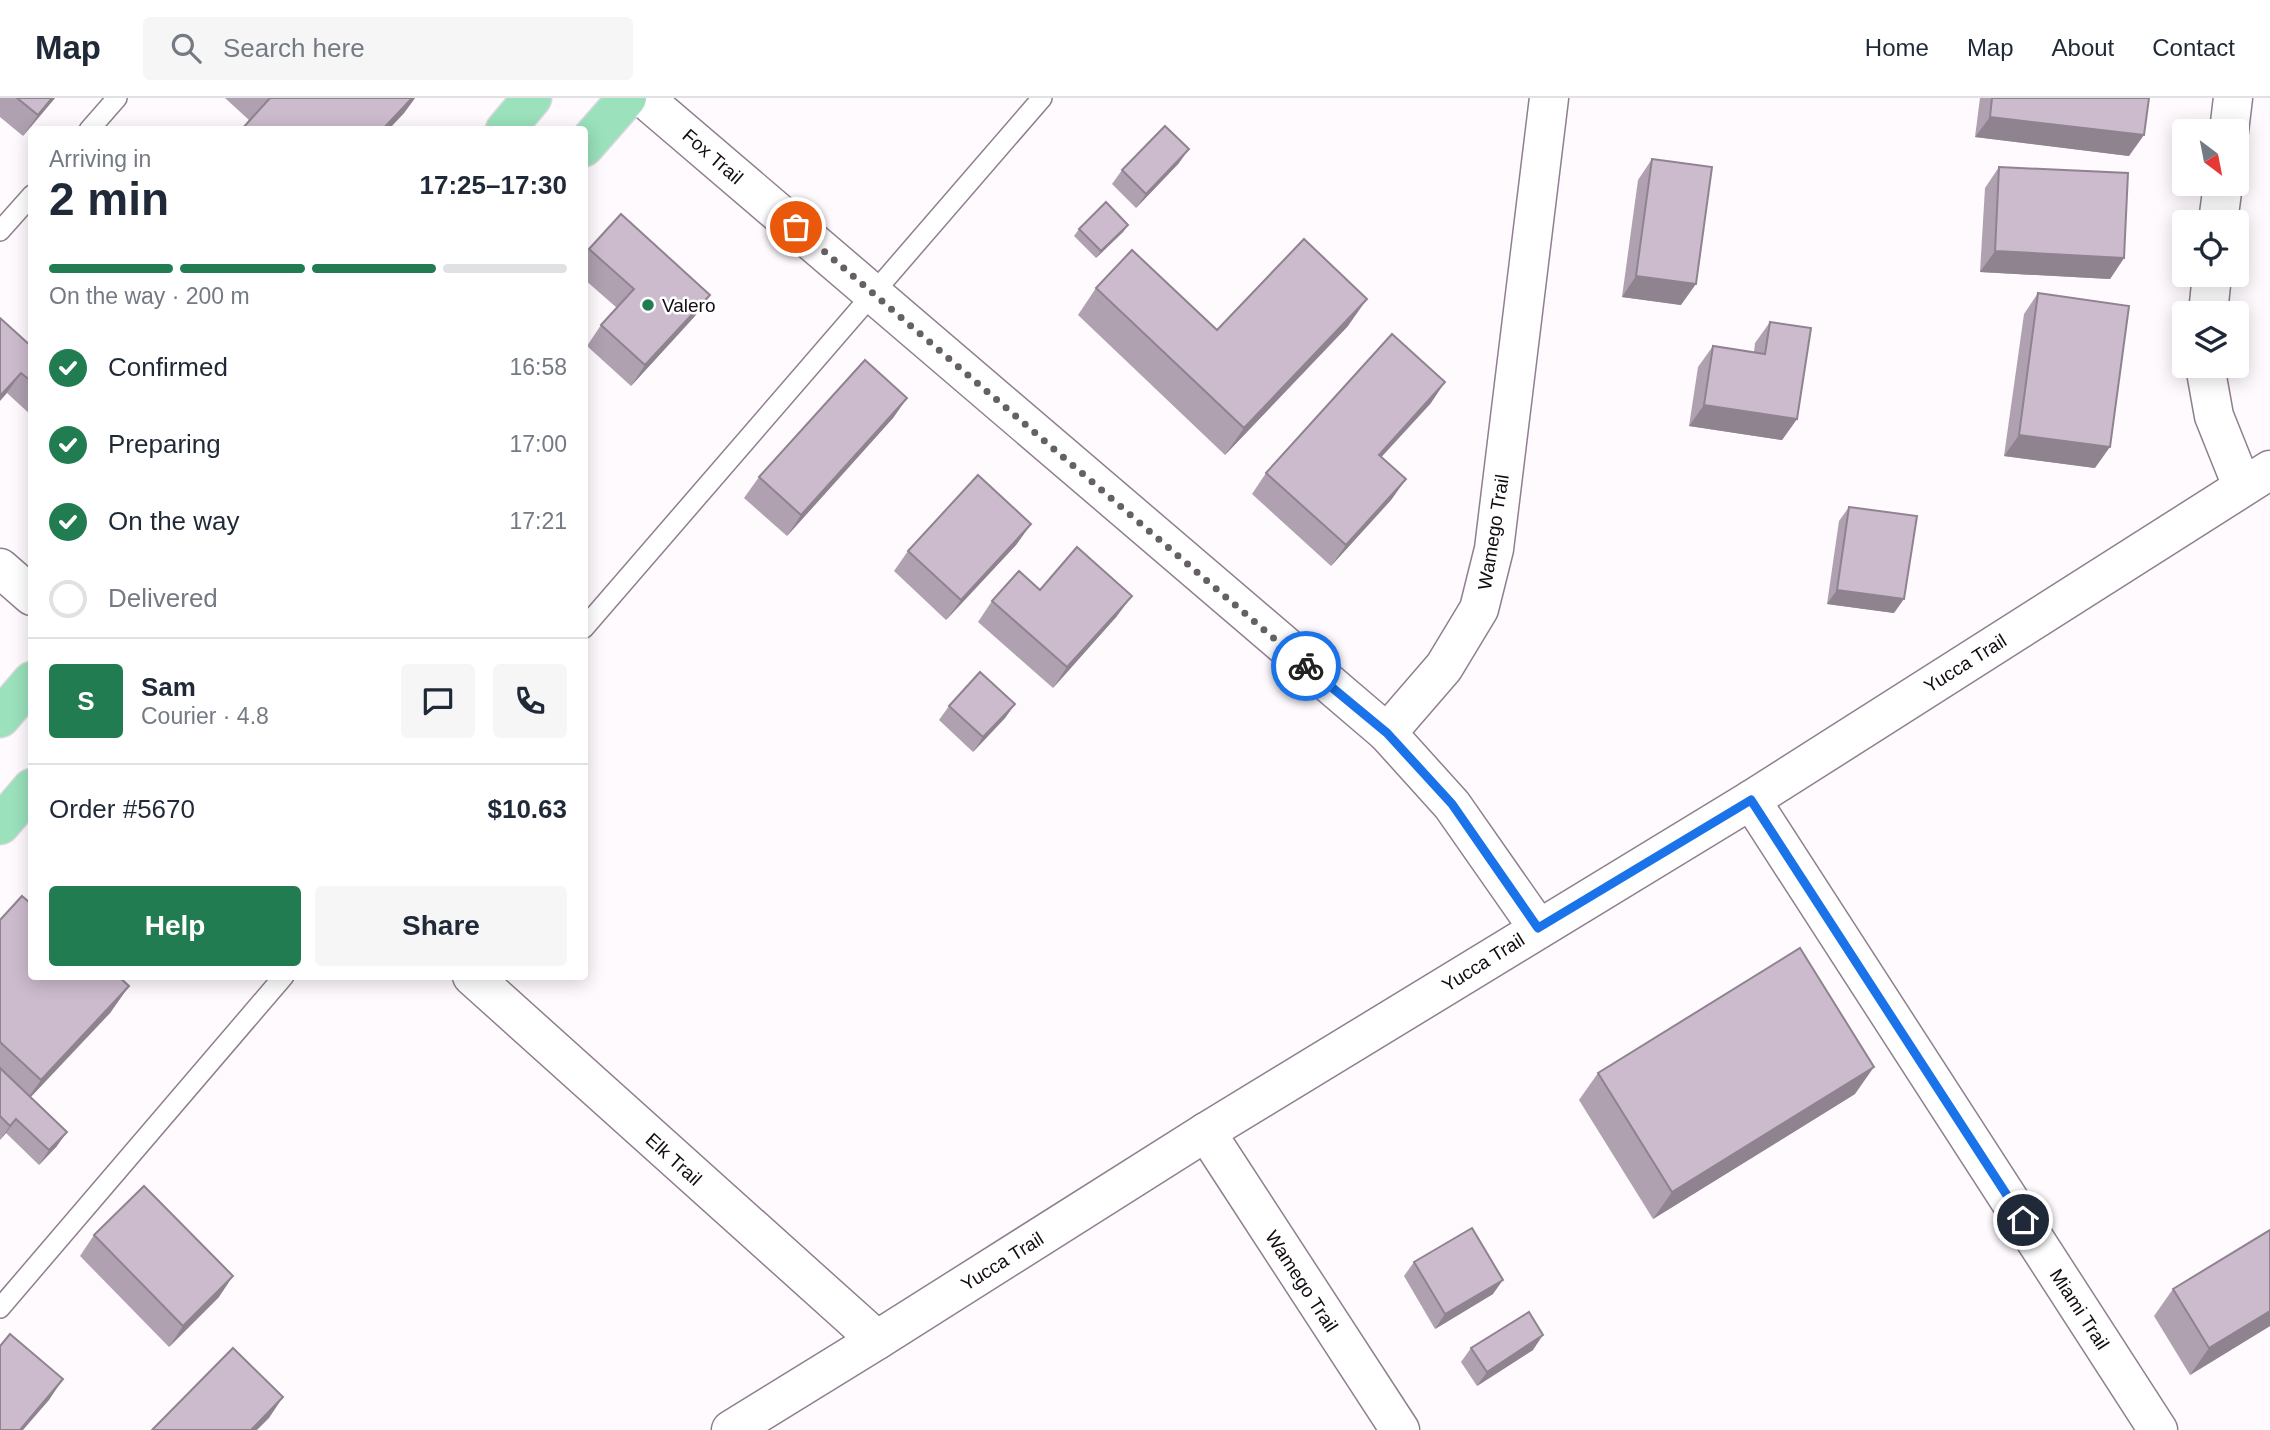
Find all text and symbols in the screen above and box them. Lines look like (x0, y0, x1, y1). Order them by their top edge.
search box (143, 17, 633, 80)
text: Map (35, 29, 101, 66)
icon: search (167, 29, 205, 67)
text: Search here (223, 33, 365, 63)
text: Home (1865, 34, 1929, 61)
text: Map (1967, 34, 2014, 61)
text: About (2052, 34, 2114, 61)
text: Contact (2152, 34, 2235, 61)
north arrow (2172, 119, 2249, 196)
map controls (2172, 119, 2249, 378)
street label: Fox Trail (678, 125, 747, 188)
text: Arriving in (49, 146, 151, 172)
text: 17:25–17:30 (420, 170, 567, 200)
text: 2 min (49, 173, 169, 225)
pin (766, 197, 826, 257)
icon: bag (777, 208, 815, 246)
button: locate (2172, 210, 2249, 287)
text: On the way · 200 m (49, 283, 250, 309)
place label: Valero (662, 295, 716, 316)
marker: Valero (640, 297, 656, 313)
button: layers (2172, 301, 2249, 378)
icon: check (49, 349, 87, 387)
text: Confirmed (108, 352, 228, 382)
text: 16:58 (509, 354, 567, 380)
icon: check (49, 426, 87, 464)
text: Preparing (108, 429, 221, 459)
text: 17:00 (509, 431, 567, 457)
street label: Wamego Trail (1474, 473, 1513, 591)
icon: check (49, 503, 87, 541)
text: On the way (108, 506, 240, 536)
text: 17:21 (509, 508, 567, 534)
text: Delivered (108, 583, 218, 613)
street label: Yucca Trail (1920, 630, 2010, 697)
courier (1271, 631, 1341, 701)
icon: bike (1287, 647, 1325, 685)
button: chat (401, 664, 475, 738)
button: phone (493, 664, 567, 738)
text: Sam (141, 672, 196, 702)
text: S (77, 686, 95, 716)
text: Courier · 4.8 (141, 703, 269, 729)
text: Order #5670 (49, 794, 195, 824)
text: $10.63 (487, 794, 567, 824)
button: Help (49, 886, 301, 966)
button: Share (315, 886, 567, 966)
street label: Yucca Trail (1438, 929, 1528, 996)
street label: Elk Trail (642, 1129, 706, 1190)
pin (1993, 1190, 2053, 1250)
icon: home (2004, 1201, 2042, 1239)
street label: Wamego Trail (1261, 1227, 1342, 1336)
street label: Yucca Trail (957, 1228, 1047, 1295)
street label: Miami Trail (2046, 1265, 2113, 1354)

